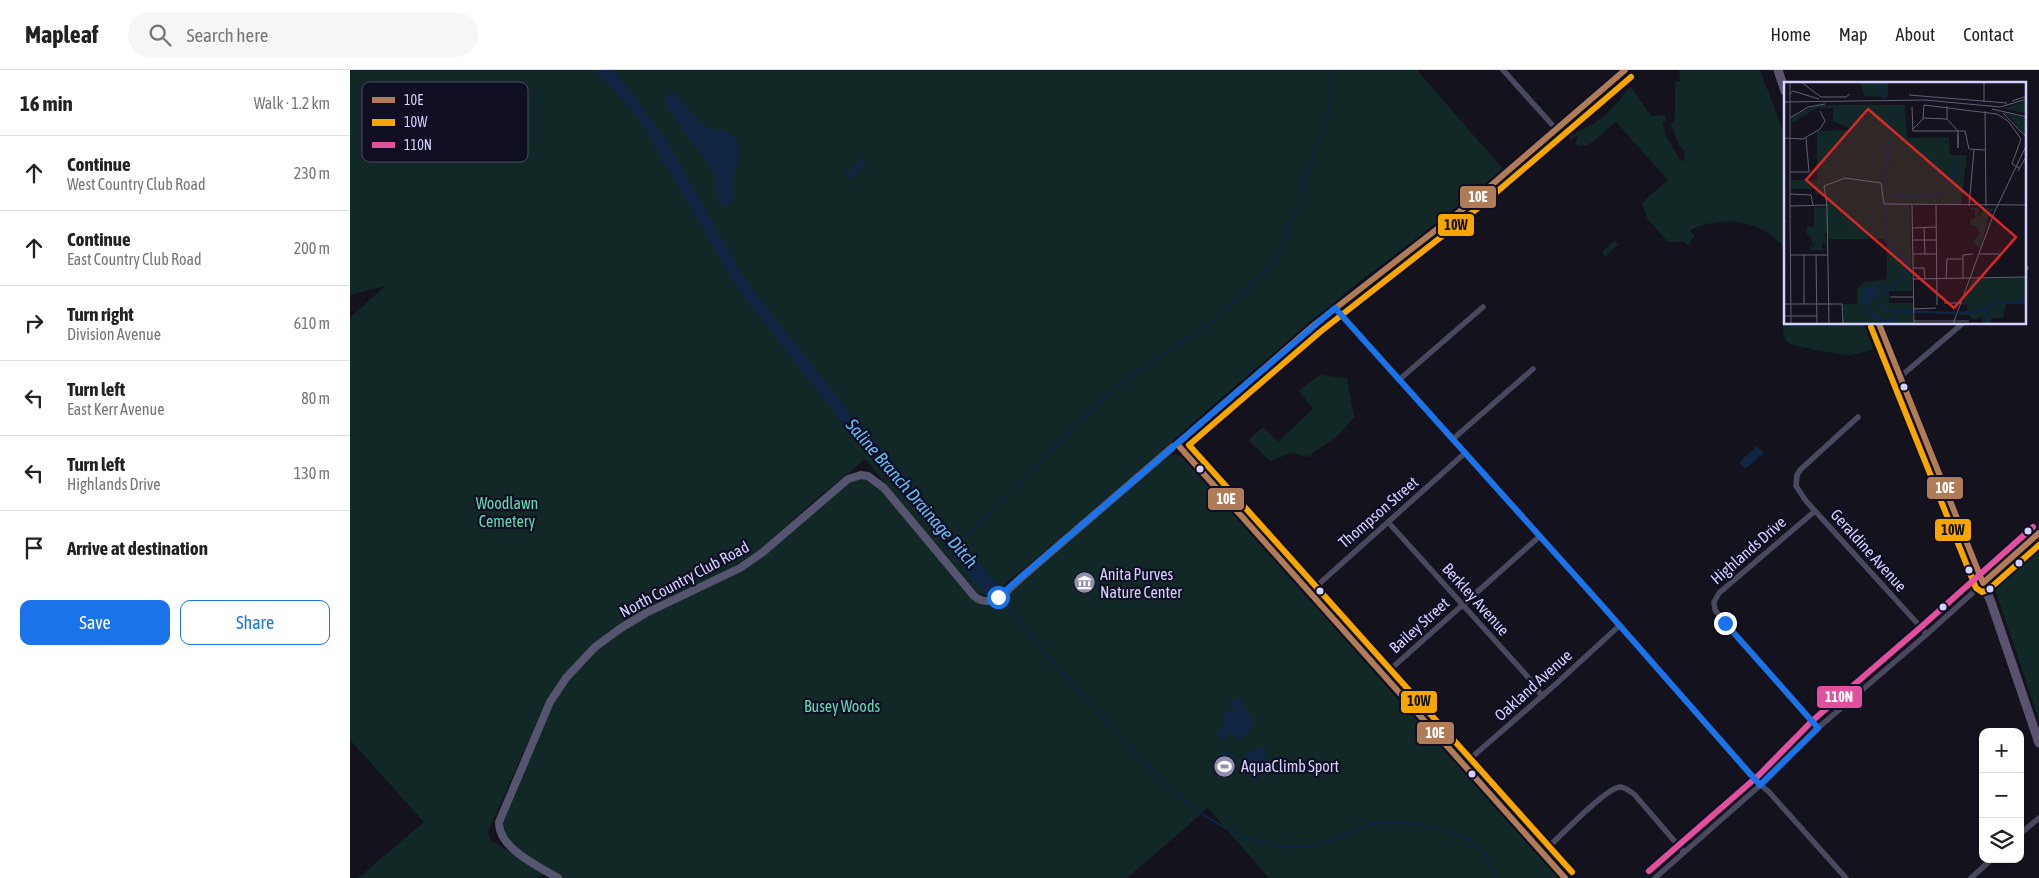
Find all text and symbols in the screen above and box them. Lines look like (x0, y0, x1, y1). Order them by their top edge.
search box (128, 12, 478, 57)
text: Mapleaf (25, 21, 98, 48)
icon: search (146, 21, 174, 49)
text: Search here (186, 24, 268, 46)
text: Home (1771, 24, 1811, 45)
text: Map (1839, 24, 1868, 45)
text: About (1896, 24, 1935, 45)
text: Contact (1963, 24, 2014, 45)
legend (362, 82, 528, 162)
inset map (1784, 82, 2026, 325)
text: 16 min (20, 91, 73, 115)
text: 10E (404, 92, 423, 108)
text: Walk · 1.2 km (254, 94, 330, 112)
text: 10W (404, 114, 428, 130)
text: 110N (404, 137, 432, 153)
text: Continue (67, 153, 131, 175)
icon: ahead (20, 159, 48, 187)
text: 230 m (294, 164, 330, 182)
text: West Country Club Road (67, 175, 206, 193)
line badge: 10E (1459, 185, 1497, 209)
text: 10E (1468, 189, 1488, 205)
line badge: 10W (1437, 213, 1475, 237)
text: 10W (1444, 217, 1469, 233)
text: Continue (67, 228, 131, 250)
icon: ahead (20, 234, 48, 262)
text: 200 m (294, 239, 330, 257)
text: East Country Club Road (67, 250, 202, 268)
text: Turn right (67, 303, 134, 325)
icon: right (20, 309, 48, 337)
text: 610 m (294, 314, 330, 332)
text: Division Avenue (67, 325, 161, 343)
text: Turn left (67, 378, 125, 400)
unlabelled marker (1899, 382, 1909, 392)
icon: left (20, 384, 48, 412)
text: 80 m (301, 389, 330, 407)
text: East Kerr Avenue (67, 400, 164, 418)
water label: Saline Branch Drainage Ditch (841, 414, 983, 572)
text: Turn left (67, 453, 125, 475)
icon: left (20, 459, 48, 487)
text: 130 m (294, 464, 330, 482)
unlabelled marker (1195, 464, 1205, 474)
street label: Thompson Street (1335, 472, 1422, 552)
text: Highlands Drive (67, 475, 161, 493)
line badge: 10E (1926, 476, 1964, 500)
text: 10E (1935, 480, 1955, 496)
line badge: 10E (1207, 487, 1245, 511)
text: 10E (1216, 491, 1236, 507)
park label: Woodlawn Cemetery (476, 494, 538, 531)
street label: Geraldine Avenue (1827, 505, 1911, 595)
street label: Highlands Drive (1707, 513, 1790, 588)
line badge: 10W (1934, 518, 1972, 542)
text: 10W (1941, 522, 1966, 538)
unlabelled marker (2023, 526, 2033, 536)
icon: arrive (20, 534, 48, 562)
text: Arrive at destination (67, 537, 208, 559)
street label: North Country Club Road (616, 537, 752, 622)
unlabelled marker (2014, 558, 2024, 568)
street label: Berkley Avenue (1438, 559, 1513, 639)
place label: Anita Purves Nature Center (1100, 565, 1182, 601)
unlabelled marker (1964, 565, 1974, 575)
museum icon: Anita Purves Nature Center (1072, 571, 1096, 595)
unlabelled marker (1985, 584, 1995, 594)
route start (987, 586, 1010, 609)
unlabelled marker (1315, 586, 1325, 596)
street label: Bailey Street (1386, 593, 1453, 657)
button: Save (20, 600, 170, 645)
button: Share (180, 600, 330, 645)
unlabelled marker (1938, 602, 1948, 612)
route end (1714, 612, 1737, 635)
street label: Oakland Avenue (1491, 646, 1575, 724)
line badge: 110N (1816, 685, 1863, 709)
text: 110N (1825, 689, 1853, 705)
line badge: 10W (1400, 690, 1438, 714)
text: 10W (1407, 693, 1432, 709)
park label: Busey Woods (804, 697, 880, 716)
line badge: 10E (1416, 721, 1455, 745)
text: 10E (1425, 725, 1445, 741)
map controls (1979, 728, 2024, 863)
button: + (1979, 728, 2024, 773)
sports icon: AquaClimb Sport (1213, 754, 1237, 778)
place label: AquaClimb Sport (1241, 757, 1339, 776)
unlabelled marker (1467, 769, 1477, 779)
button: − (1979, 773, 2024, 818)
button: layers (1979, 818, 2024, 863)

